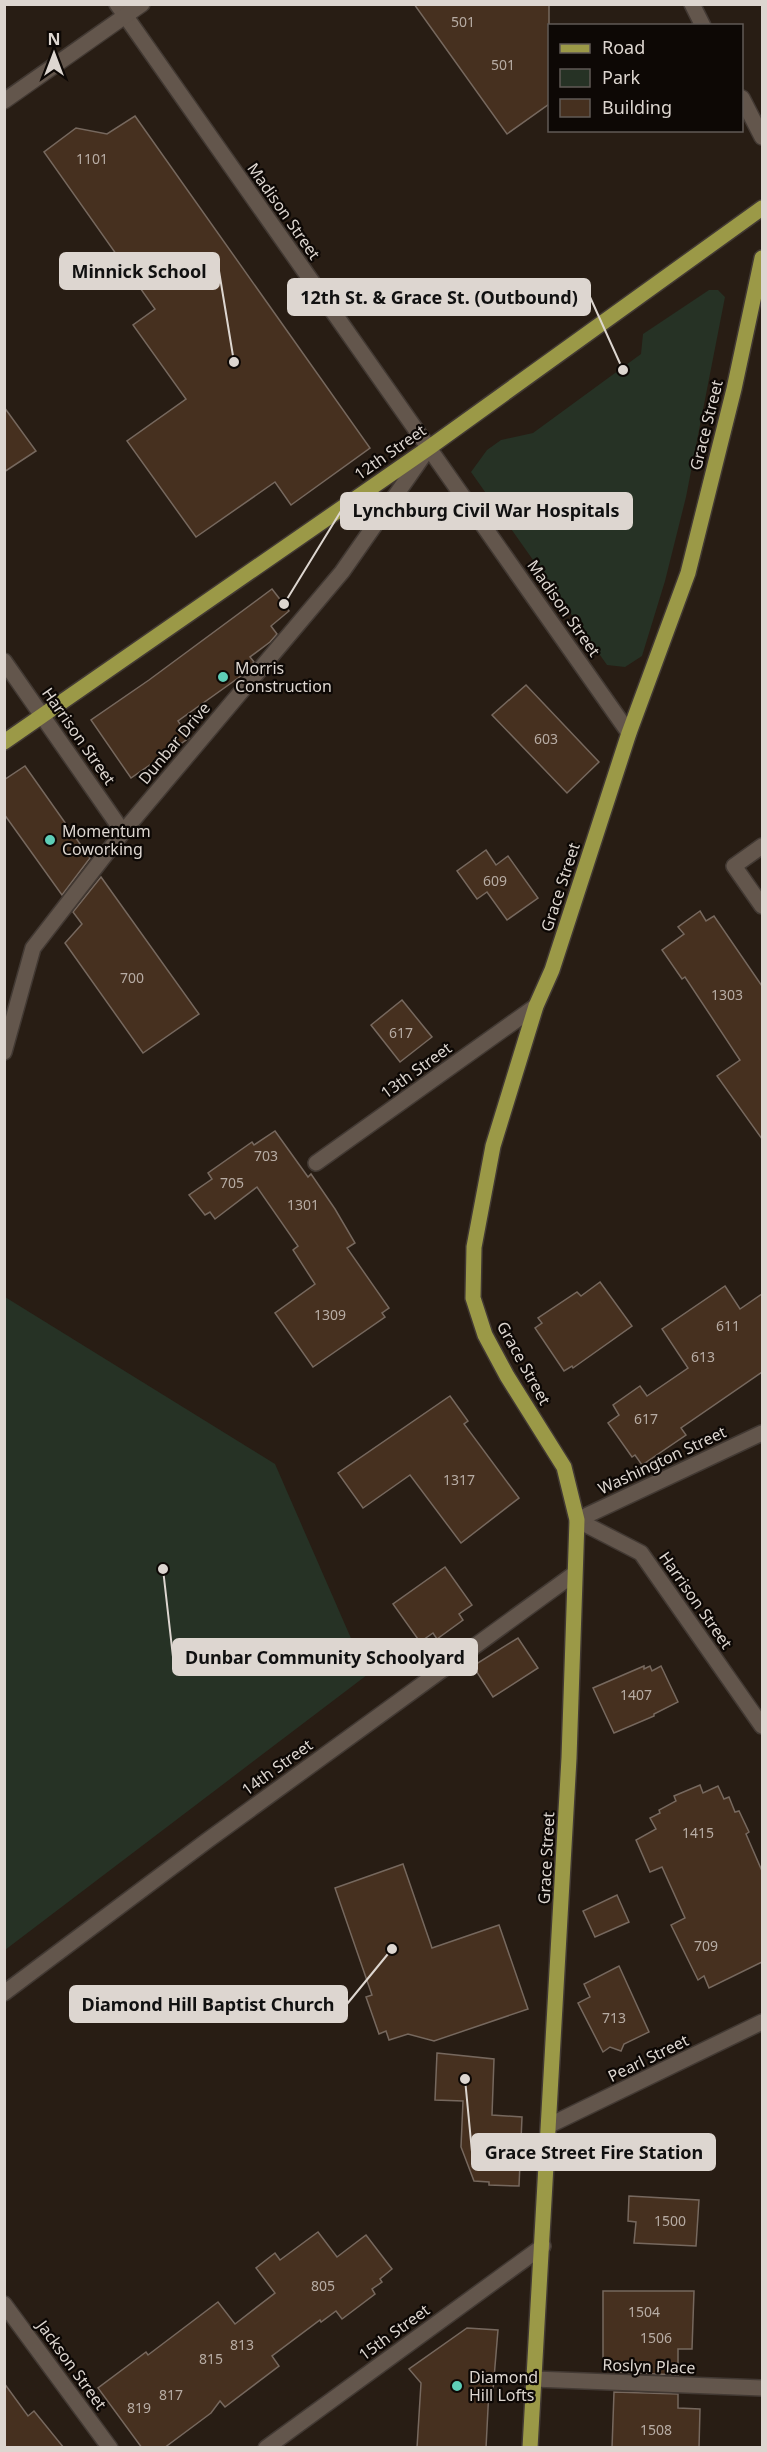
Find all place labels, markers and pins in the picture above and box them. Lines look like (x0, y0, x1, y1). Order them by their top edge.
callout: Minnick School (60, 253, 219, 289)
callout: 12th St. & Grace St. (Outbound) (288, 279, 590, 315)
callout: Lynchburg Civil War Hospitals (341, 493, 632, 529)
place label: Morris Construction (235, 657, 332, 697)
marker: Morris Construction (216, 670, 230, 684)
place label: Momentum Coworking (62, 820, 151, 860)
marker: Momentum Coworking (43, 833, 57, 847)
callout: Dunbar Community Schoolyard (173, 1639, 477, 1675)
callout: Diamond Hill Baptist Church (70, 1986, 347, 2022)
callout: Grace Street Fire Station (472, 2134, 715, 2170)
place label: Diamond Hill Lofts (469, 2366, 538, 2406)
marker: Diamond Hill Lofts (450, 2379, 464, 2393)

